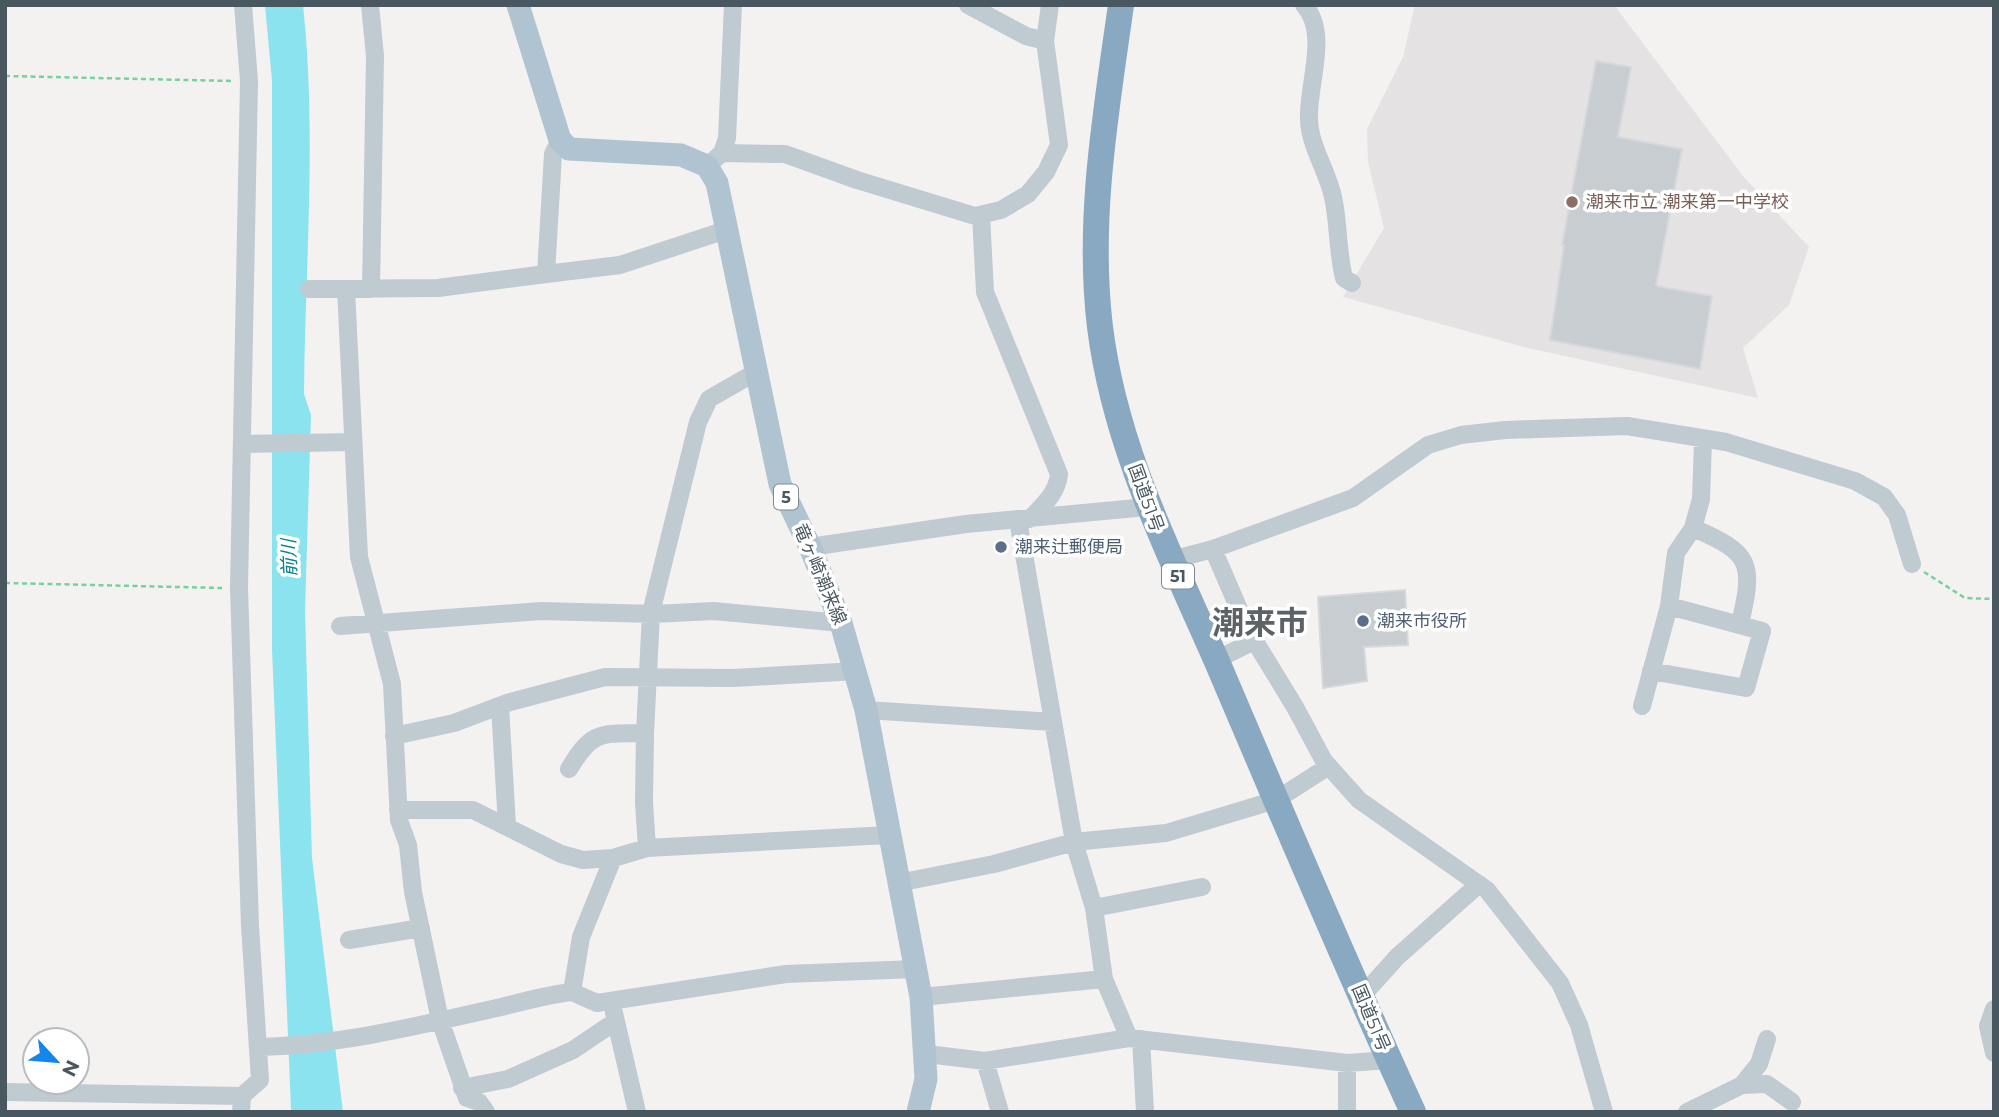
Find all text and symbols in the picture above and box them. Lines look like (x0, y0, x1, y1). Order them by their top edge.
place label: 潮来市立 潮来第一中学校 (1586, 191, 1789, 213)
marker: 潮来市立 潮来第一中学校 (1564, 194, 1580, 210)
street label: 国道51号 (1124, 461, 1168, 535)
road number: 5 (774, 484, 798, 510)
street label: 竜ヶ崎潮来線 (789, 520, 851, 628)
place label: 潮来辻郵便局 (1015, 536, 1123, 558)
water label: 前川 (277, 537, 301, 577)
marker: 潮来辻郵便局 (993, 539, 1009, 555)
road number: 51 (1162, 564, 1194, 589)
district label: 潮来市 (1212, 603, 1308, 642)
place label: 潮来市役所 (1377, 610, 1467, 632)
marker: 潮来市役所 (1355, 613, 1371, 629)
street label: 国道51号 (1347, 981, 1395, 1055)
north arrow (21, 1026, 91, 1096)
text: N (57, 1056, 85, 1080)

